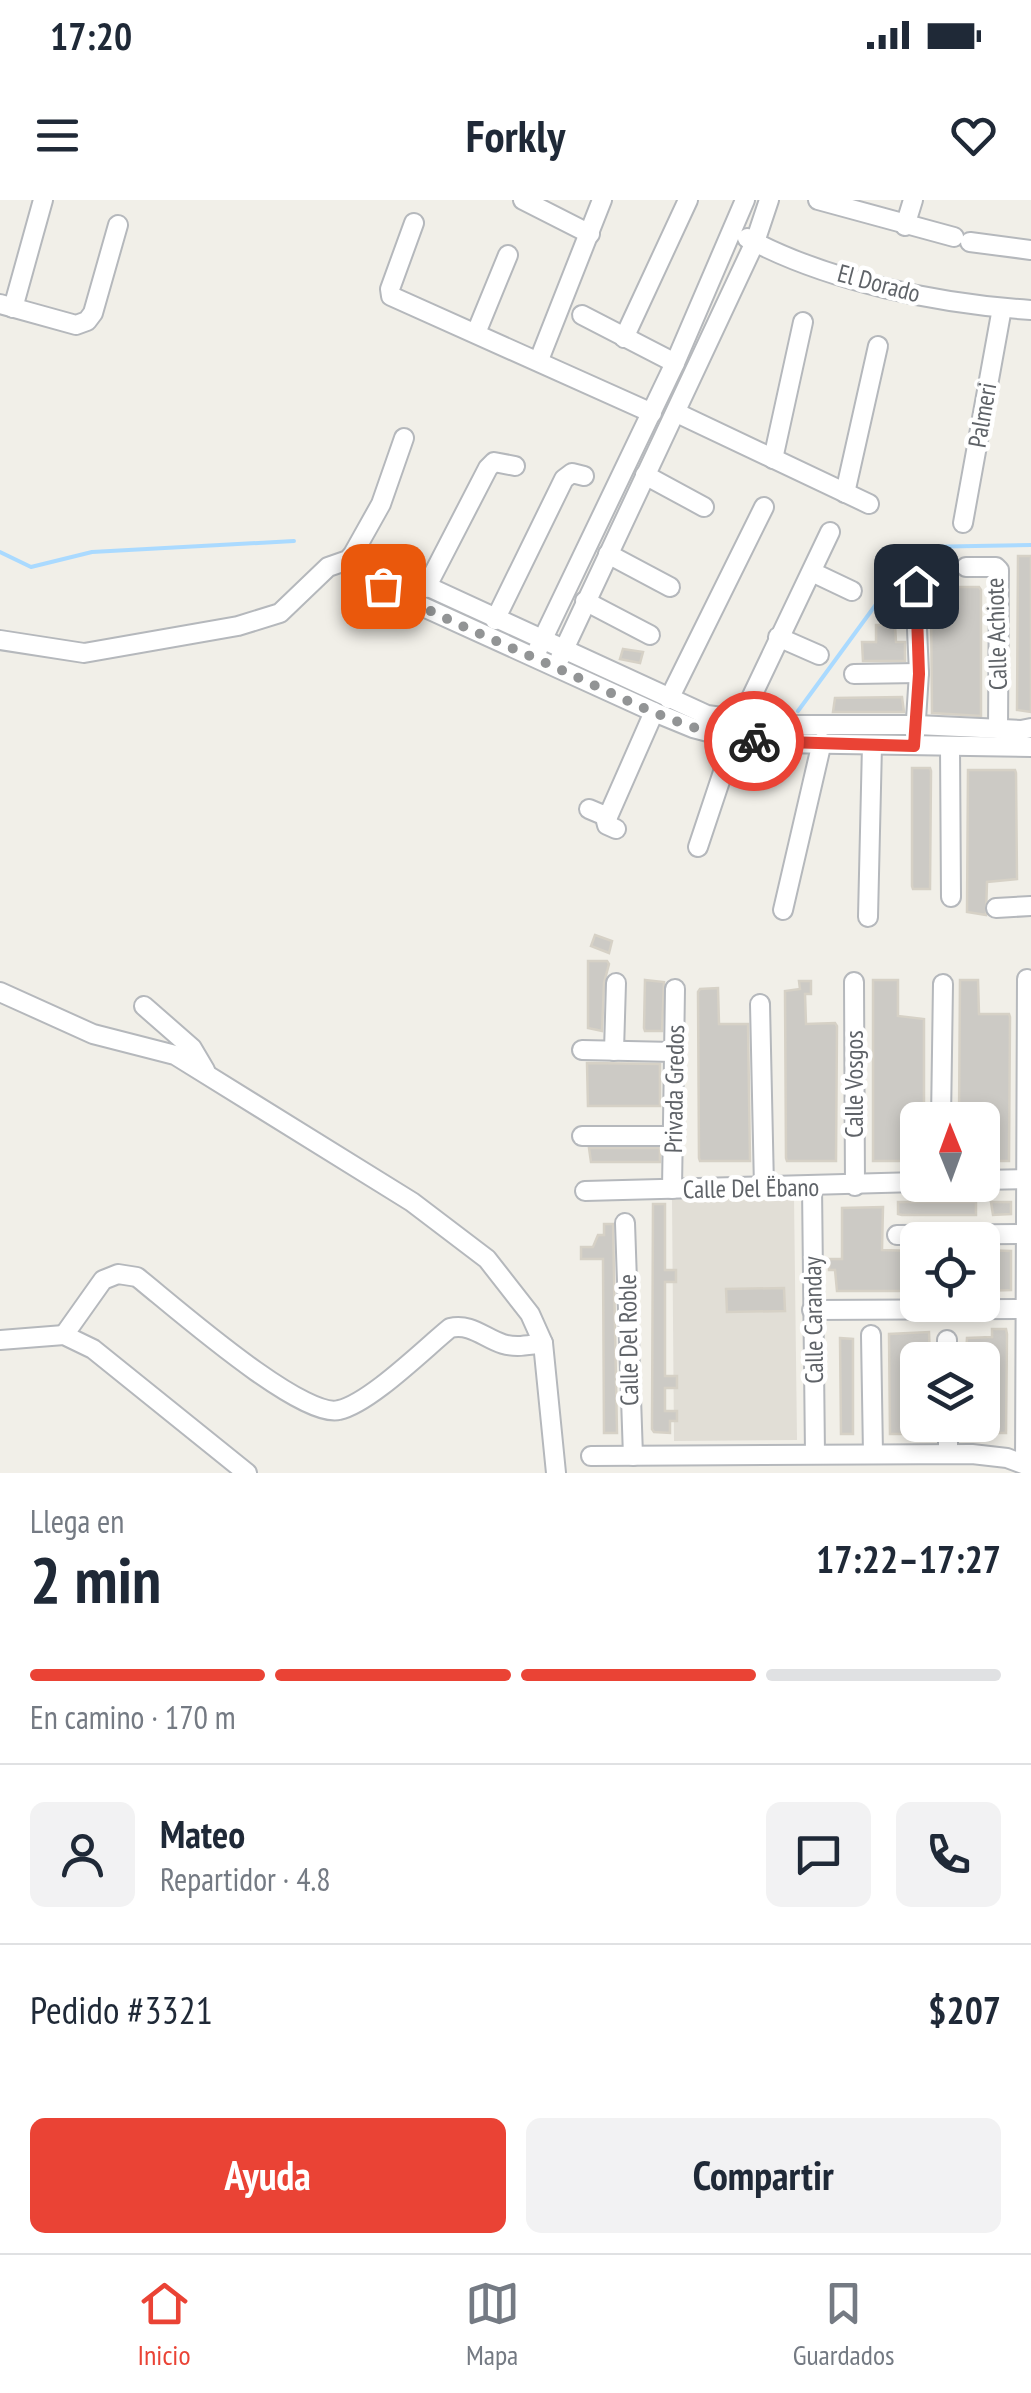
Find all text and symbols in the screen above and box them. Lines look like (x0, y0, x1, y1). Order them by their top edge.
text: 17:20 (50, 11, 132, 60)
text: Forkly (466, 106, 565, 164)
icon: menu (30, 108, 85, 163)
icon: heart (946, 108, 1001, 163)
street label: El Dorado (834, 257, 924, 309)
street label: Palmeri (961, 380, 1003, 450)
pin (341, 544, 426, 629)
pin (874, 544, 959, 629)
icon: bag (356, 559, 411, 614)
icon: home (889, 559, 944, 614)
street label: Calle Achiote (978, 577, 1014, 691)
courier (704, 691, 804, 791)
icon: bike (727, 714, 782, 769)
street label: Privada Gredos (657, 1025, 691, 1153)
street label: Calle Vosgos (838, 1030, 870, 1138)
north arrow (900, 1102, 1000, 1202)
map controls (900, 1102, 1000, 1442)
street label: Calle Del Ëbano (683, 1171, 819, 1205)
button: locate (900, 1222, 1000, 1322)
street label: Calle Caranday (796, 1255, 830, 1384)
street label: Calle Del Roble (611, 1274, 645, 1406)
button: layers (900, 1342, 1000, 1442)
text: Llega en (30, 1500, 124, 1542)
text: 17:22–17:27 (816, 1534, 1001, 1583)
text: 2 min (30, 1537, 161, 1621)
text: En camino · 170 m (30, 1696, 236, 1738)
button: person (30, 1802, 135, 1907)
button: chat (766, 1802, 871, 1907)
button: phone (896, 1802, 1001, 1907)
text: Mateo (160, 1809, 245, 1858)
text: Repartidor · 4.8 (160, 1858, 331, 1900)
text: Pedido #3321 (30, 1985, 213, 2034)
text: $207 (928, 1985, 1001, 2034)
button: Ayuda (30, 2118, 506, 2233)
button: Compartir (526, 2118, 1001, 2233)
tab: Inicio (137, 2276, 192, 2373)
tab: Mapa (465, 2276, 520, 2373)
tab: Guardados (793, 2276, 894, 2373)

